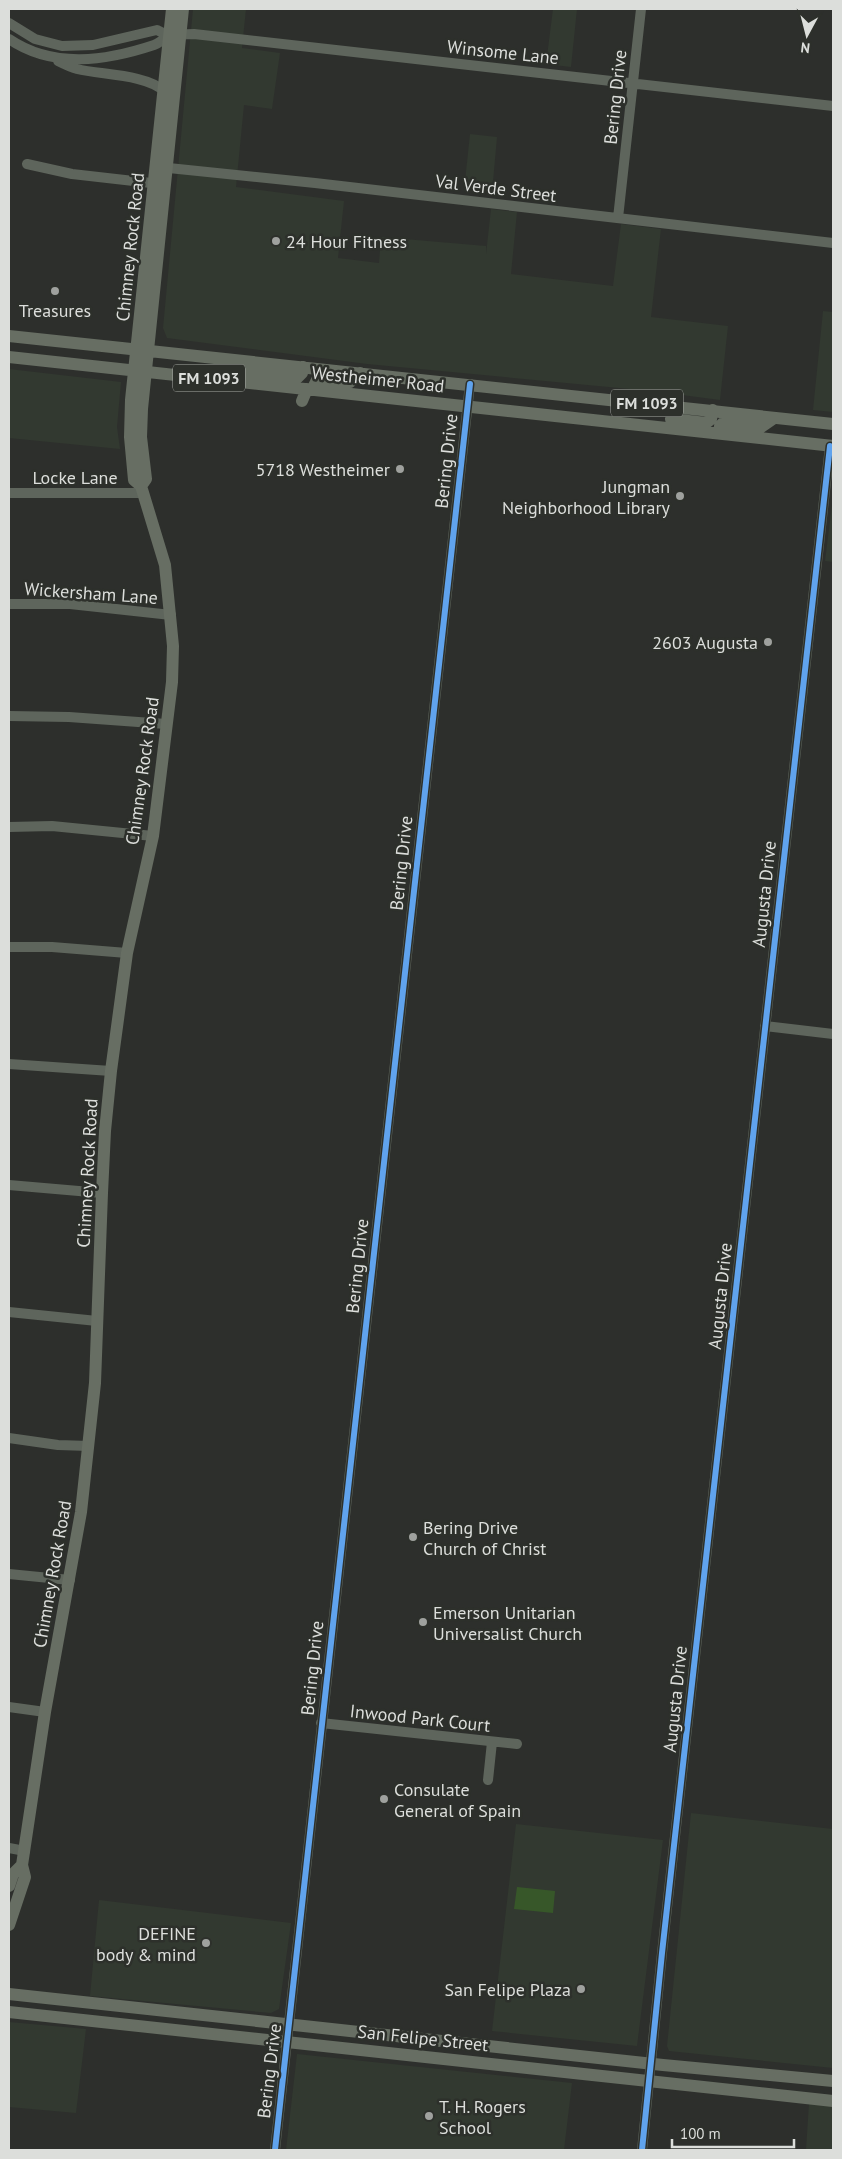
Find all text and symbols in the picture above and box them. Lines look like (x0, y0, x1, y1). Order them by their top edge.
north arrow (782, 10, 832, 60)
street label: Winsome Lane (446, 35, 560, 69)
text: N (800, 38, 811, 57)
street label: Bering Drive (599, 48, 631, 146)
street label: Val Verde Street (433, 169, 558, 207)
street label: Chimney Rock Road (111, 172, 149, 322)
place label: 24 Hour Fitness (286, 230, 407, 253)
marker: 24 Hour Fitness (270, 235, 282, 247)
marker: Treasures (49, 285, 61, 297)
place label: Treasures (19, 299, 91, 322)
street label: Westheimer Road (310, 361, 446, 397)
road number: FM 1093 (173, 364, 245, 392)
road number: FM 1093 (611, 389, 683, 416)
street label: Bering Drive (430, 412, 462, 510)
place label: 5718 Westheimer (256, 458, 390, 481)
marker: 5718 Westheimer (394, 463, 406, 475)
street label: Locke Lane (32, 466, 118, 489)
place label: Jungman Neighborhood Library (502, 475, 671, 519)
marker: Jungman Neighborhood Library (674, 490, 686, 502)
street label: Wickersham Lane (23, 577, 159, 609)
place label: 2603 Augusta (652, 631, 758, 654)
marker: 2603 Augusta (762, 636, 774, 648)
street label: Chimney Rock Road (120, 695, 164, 847)
street label: Bering Drive (385, 814, 417, 912)
street label: Augusta Drive (747, 839, 781, 949)
street label: Chimney Rock Road (72, 1098, 102, 1248)
street label: Bering Drive (341, 1217, 373, 1315)
street label: Augusta Drive (703, 1241, 737, 1351)
street label: Chimney Rock Road (28, 1498, 76, 1650)
place label: Bering Drive Church of Christ (423, 1516, 546, 1560)
marker: Bering Drive Church of Christ (407, 1531, 419, 1543)
place label: Emerson Unitarian Universalist Church (433, 1601, 582, 1645)
marker: Emerson Unitarian Universalist Church (417, 1616, 429, 1628)
street label: Bering Drive (296, 1619, 328, 1717)
street label: Augusta Drive (658, 1644, 692, 1754)
street label: Inwood Park Court (349, 1699, 491, 1737)
place label: Consulate General of Spain (394, 1778, 521, 1822)
marker: Consulate General of Spain (378, 1793, 390, 1805)
place label: DEFINE body & mind (96, 1922, 196, 1966)
marker: DEFINE body & mind (200, 1937, 212, 1949)
place label: San Felipe Plaza (444, 1978, 571, 2001)
marker: San Felipe Plaza (575, 1983, 587, 1995)
street label: San Felipe Street (356, 2020, 490, 2056)
street label: Bering Drive (252, 2022, 286, 2120)
place label: T. H. Rogers School (439, 2095, 526, 2139)
marker: T. H. Rogers School (423, 2110, 435, 2122)
scale bar (672, 2116, 794, 2148)
text: 100 m (680, 2124, 721, 2143)

